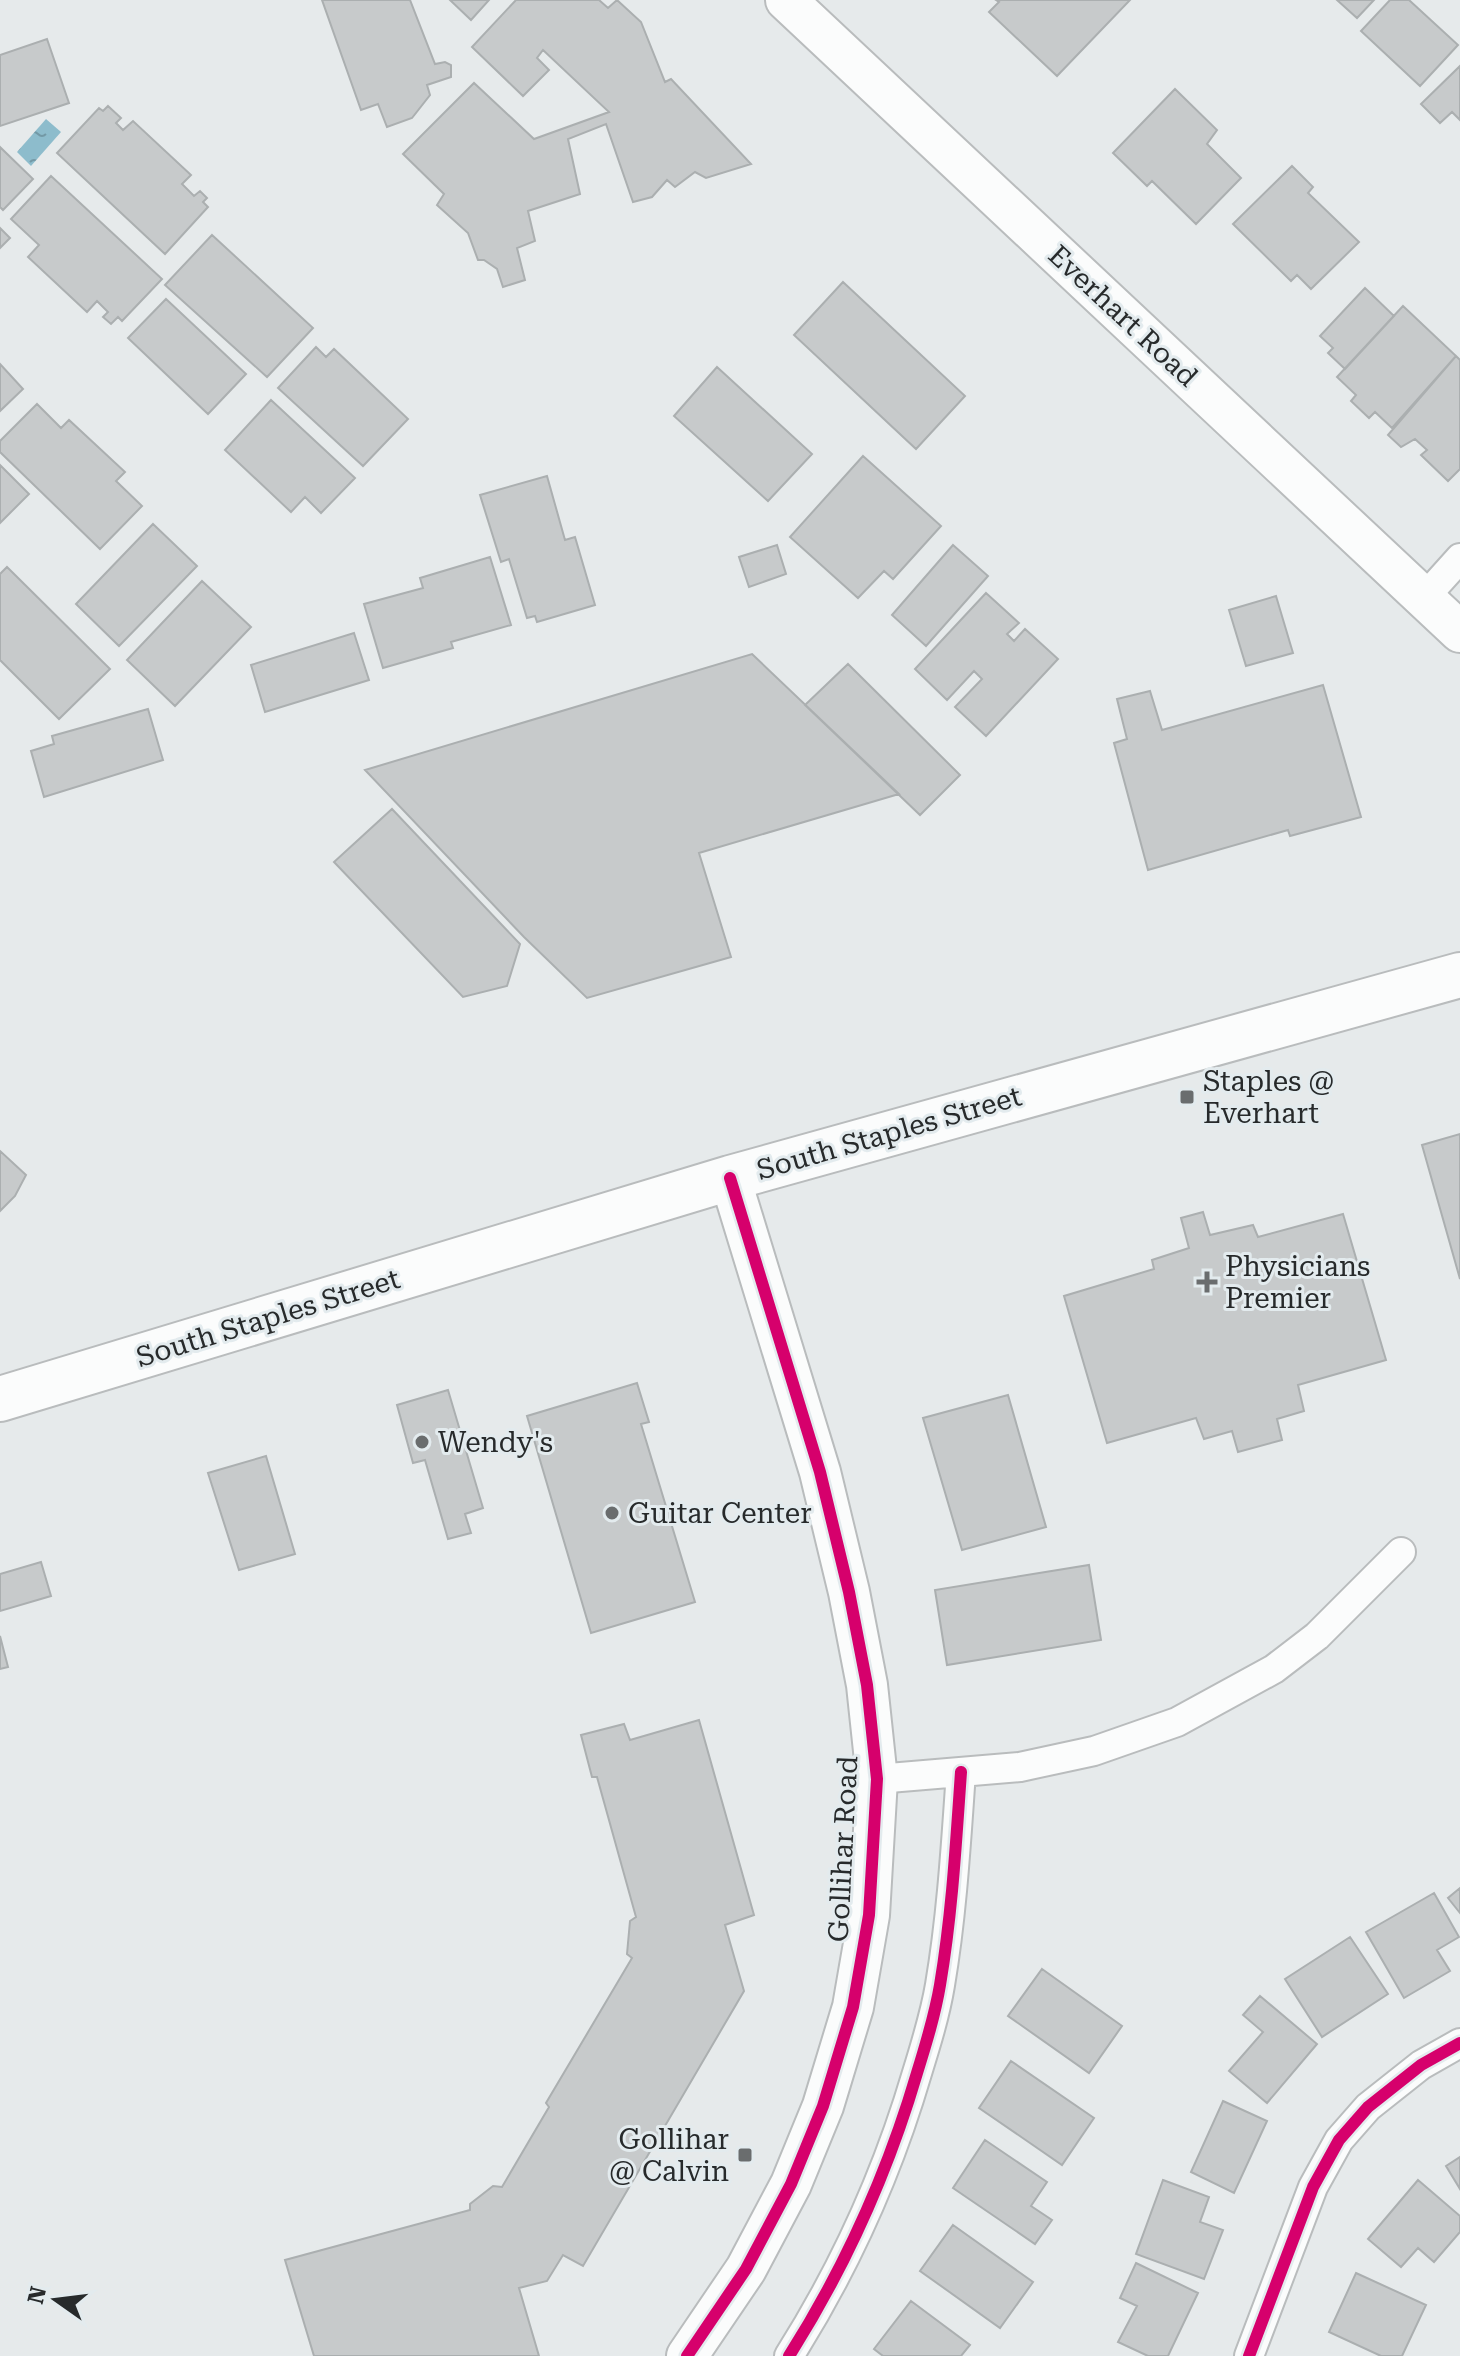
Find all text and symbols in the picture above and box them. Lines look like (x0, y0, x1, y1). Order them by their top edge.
street label: Everhart Road (1042, 239, 1204, 393)
place label: Staples @ Everhart (1203, 1065, 1334, 1130)
street label: South Staples Street (753, 1079, 1025, 1187)
marker: Staples @ Everhart (1178, 1088, 1196, 1106)
place label: Physicians Premier (1225, 1250, 1370, 1315)
street label: South Staples Street (132, 1262, 404, 1374)
marker: Physicians Premier (1196, 1271, 1218, 1293)
place label: Wendy's (438, 1426, 553, 1459)
marker: Wendy's (413, 1433, 431, 1451)
place label: Guitar Center (628, 1497, 812, 1530)
marker: Guitar Center (603, 1504, 621, 1522)
street label: Gollihar Road (822, 1755, 864, 1943)
place label: Gollihar @ Calvin (609, 2123, 729, 2188)
marker: Gollihar @ Calvin (736, 2146, 754, 2164)
north arrow (16, 2260, 96, 2340)
text: N (23, 2284, 51, 2307)

